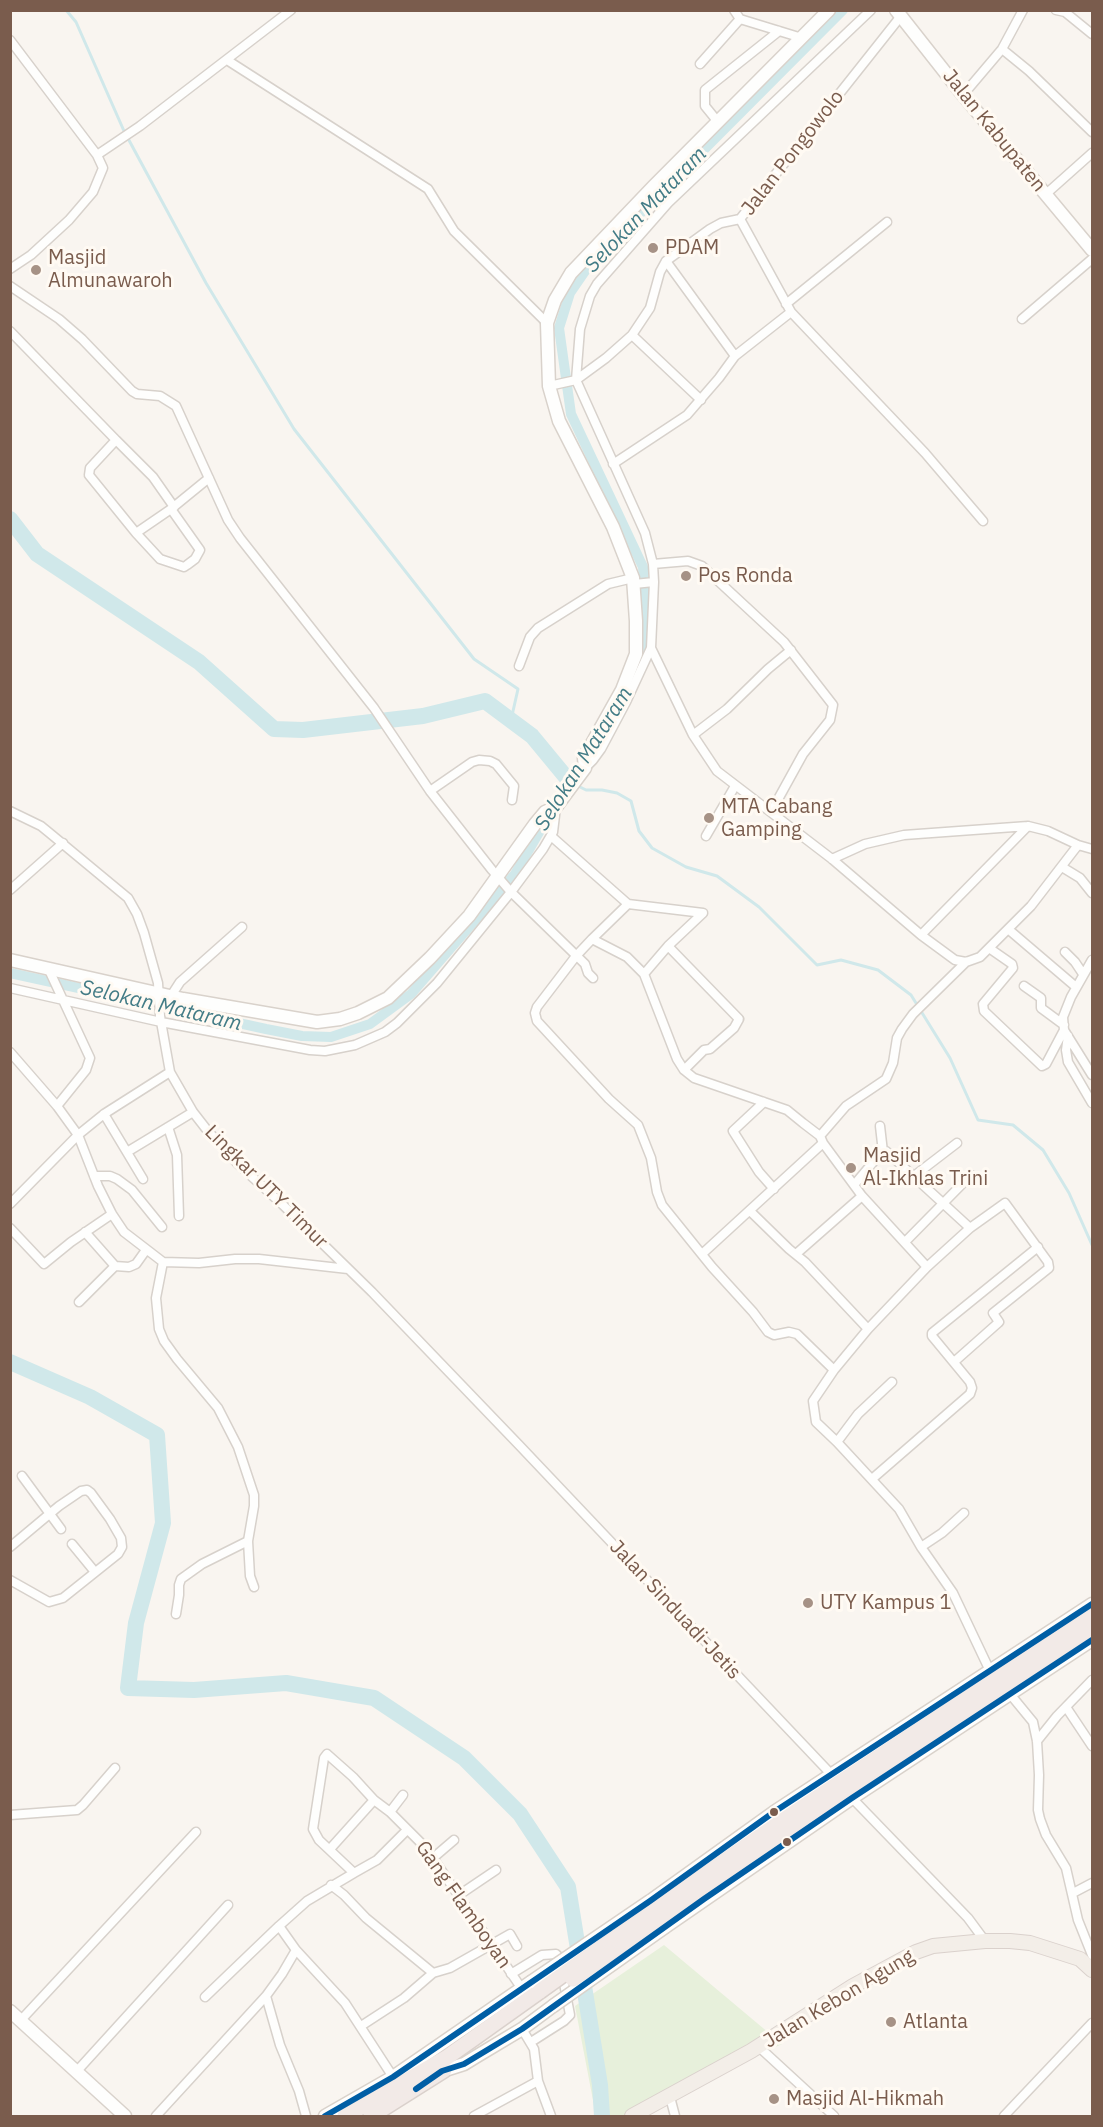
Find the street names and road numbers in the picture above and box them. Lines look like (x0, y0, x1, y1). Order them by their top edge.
street label: Jalan Kabupaten (937, 65, 1051, 197)
street label: Jalan Pongowolo (737, 86, 849, 220)
street label: Lingkar UTY Timur (199, 1120, 333, 1254)
street label: Jalan Sinduadi-Jetis (604, 1535, 746, 1685)
street label: Gang Flamboyan (410, 1837, 516, 1973)
street label: Jalan Kebon Agung (759, 1944, 919, 2054)

